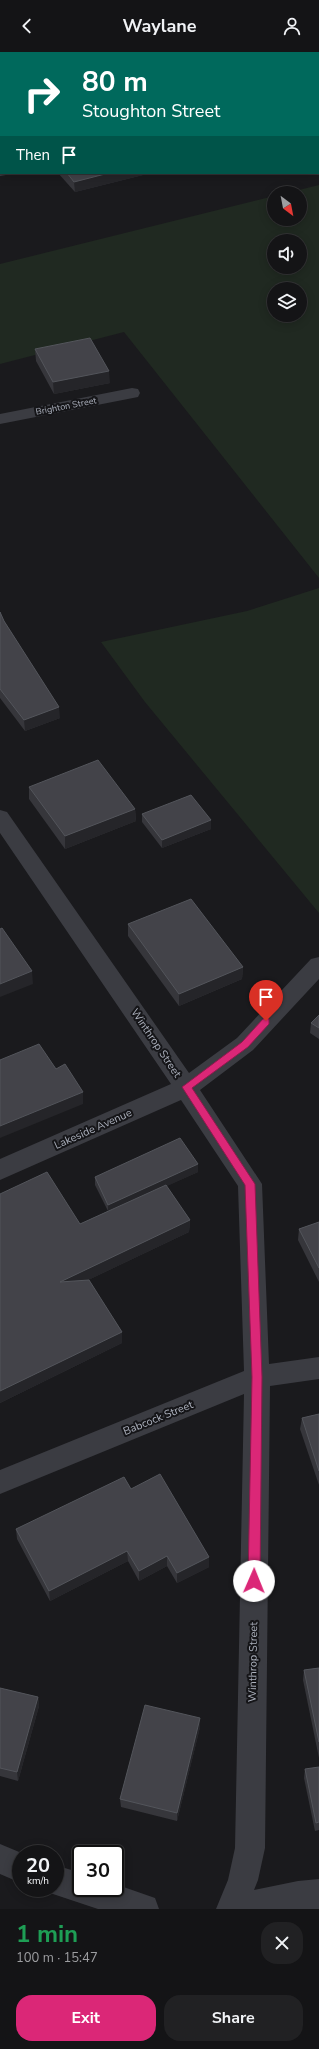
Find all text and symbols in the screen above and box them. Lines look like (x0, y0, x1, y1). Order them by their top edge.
text: Waylane (122, 14, 197, 38)
icon: back (16, 15, 38, 37)
icon: person (281, 15, 303, 37)
text: 80 m (82, 63, 148, 101)
icon: right (16, 68, 68, 120)
text: Stoughton Street (82, 99, 220, 123)
icon: arrive (58, 144, 80, 166)
text: Then (16, 145, 50, 165)
north arrow (267, 186, 307, 226)
map controls (267, 186, 307, 322)
button: sound (267, 234, 307, 274)
button: layers (267, 282, 307, 322)
street label: Brighton Street (34, 394, 98, 418)
pin (249, 980, 283, 1021)
icon: arrive (255, 986, 277, 1008)
street label: Winthrop Street (127, 1006, 185, 1081)
street label: Lakeside Avenue (52, 1105, 134, 1153)
street label: Babcock Street (121, 1397, 195, 1439)
position arrow (233, 1560, 275, 1602)
street label: Winthrop Street (245, 1622, 261, 1702)
speed limit sign: 30 (72, 1845, 124, 1897)
text: 20 (26, 1852, 50, 1879)
text: km/h (27, 1874, 49, 1888)
text: 1 min (16, 1918, 78, 1950)
button: close (261, 1922, 303, 1964)
text: 100 m · 15:47 (16, 1949, 98, 1967)
button: Exit (16, 1995, 156, 2041)
button: Share (164, 1995, 303, 2041)

